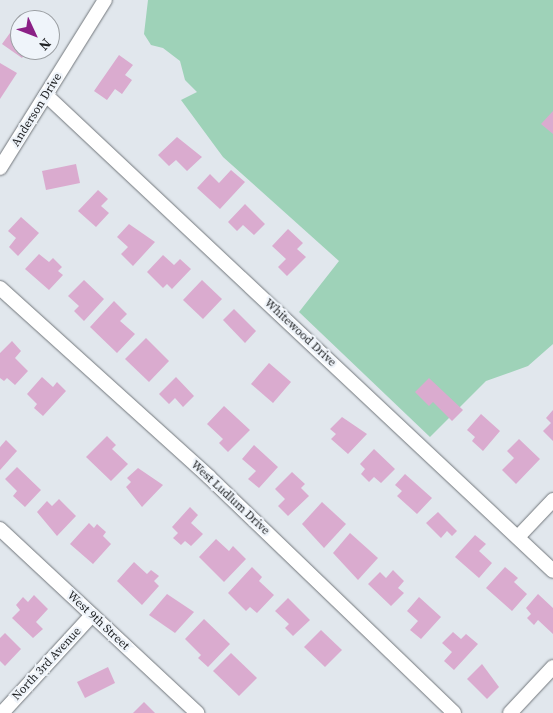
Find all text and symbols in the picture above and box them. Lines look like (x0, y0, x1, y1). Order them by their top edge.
north arrow (10, 10, 60, 60)
text: N (34, 34, 56, 55)
street label: Anderson Drive (9, 71, 65, 149)
street label: Whitewood Drive (261, 296, 339, 370)
street label: West Ludlum Drive (188, 458, 272, 538)
street label: West 9th Street (64, 589, 132, 653)
street label: North 3rd Avenue (10, 625, 84, 703)

